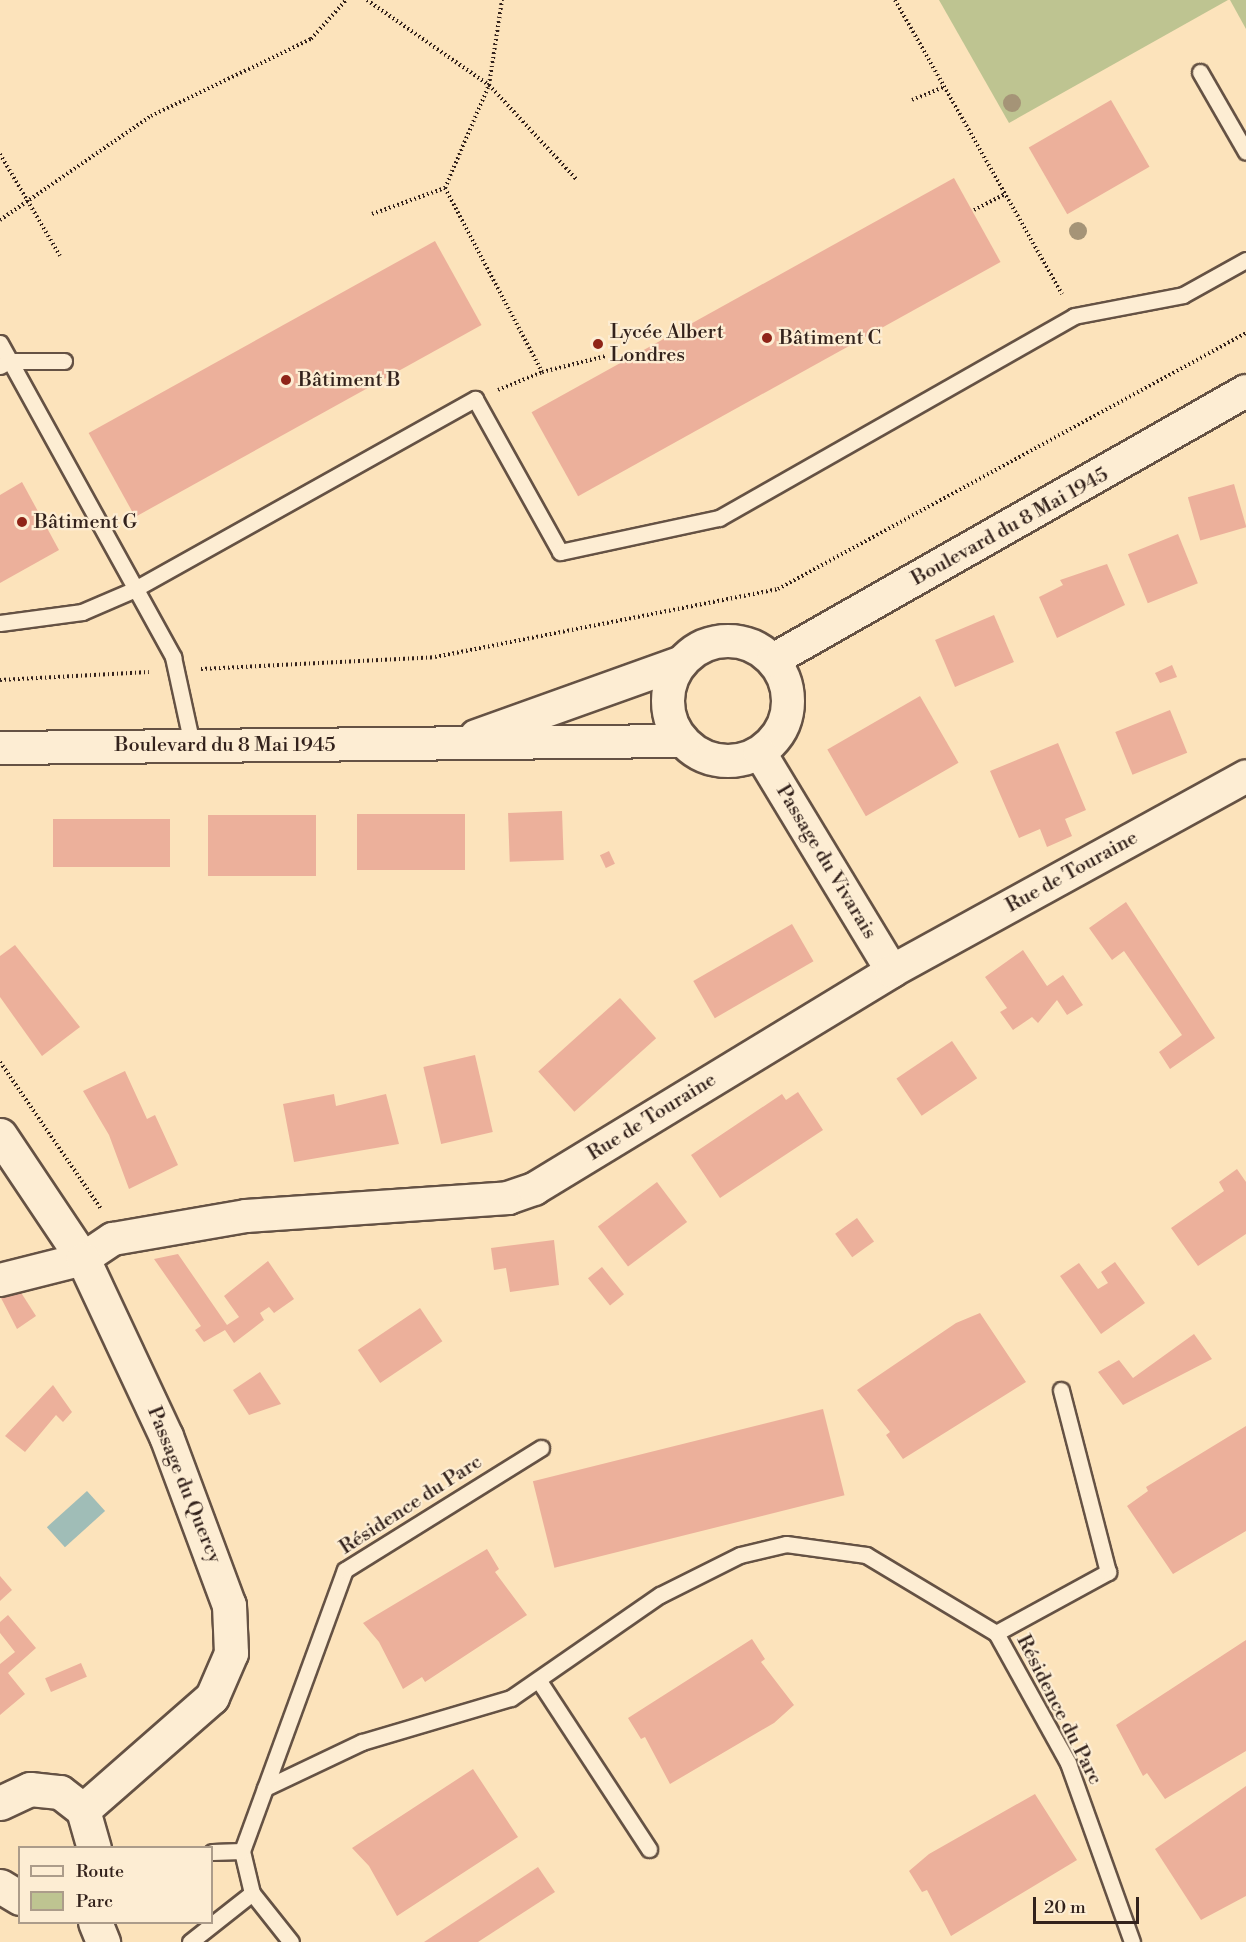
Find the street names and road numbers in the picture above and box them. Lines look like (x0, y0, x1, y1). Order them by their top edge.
street label: Boulevard du 8 Mai 1945 (907, 463, 1113, 591)
street label: Boulevard du 8 Mai 1945 (114, 733, 336, 757)
street label: Passage du Vivarais (771, 781, 881, 943)
street label: Rue de Touraine (1002, 826, 1142, 918)
street label: Rue de Touraine (583, 1068, 721, 1166)
street label: Passage du Quercy (142, 1403, 226, 1567)
street label: Résidence du Parc (335, 1450, 487, 1560)
street label: Résidence du Parc (1011, 1631, 1107, 1789)

